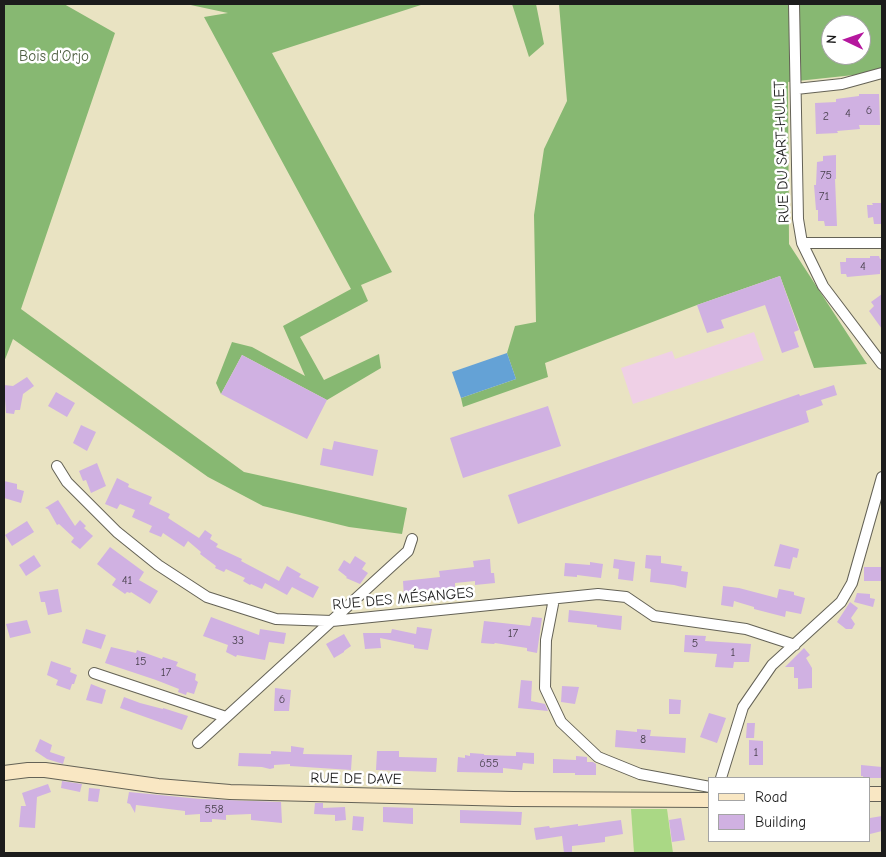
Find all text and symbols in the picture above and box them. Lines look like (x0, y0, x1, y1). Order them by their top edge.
north arrow (821, 15, 871, 65)
text: N (823, 34, 840, 44)
park label: Bois d'Orjo (19, 48, 89, 66)
street label: RUE DU SART-HULET (771, 80, 793, 224)
house number: 6 (866, 104, 872, 118)
house number: 4 (845, 107, 851, 121)
house number: 2 (823, 110, 829, 124)
house number: 75 (820, 169, 832, 183)
house number: 71 (819, 190, 829, 204)
house number: 4 (860, 260, 866, 274)
house number: 41 (122, 574, 132, 588)
street label: RUE DES MÉSANGES (332, 584, 474, 614)
house number: 17 (508, 627, 518, 641)
house number: 33 (232, 634, 244, 648)
house number: 5 (692, 637, 698, 651)
house number: 1 (731, 646, 735, 660)
house number: 15 (135, 655, 147, 669)
house number: 17 (161, 666, 171, 680)
house number: 6 (279, 693, 285, 707)
house number: 8 (640, 733, 646, 747)
house number: 1 (754, 746, 758, 760)
house number: 655 (479, 757, 499, 771)
street label: RUE DE DAVE (310, 769, 402, 789)
legend (708, 777, 871, 842)
text: Road (755, 788, 787, 806)
house number: 558 (204, 803, 224, 817)
text: Building (755, 813, 806, 831)

